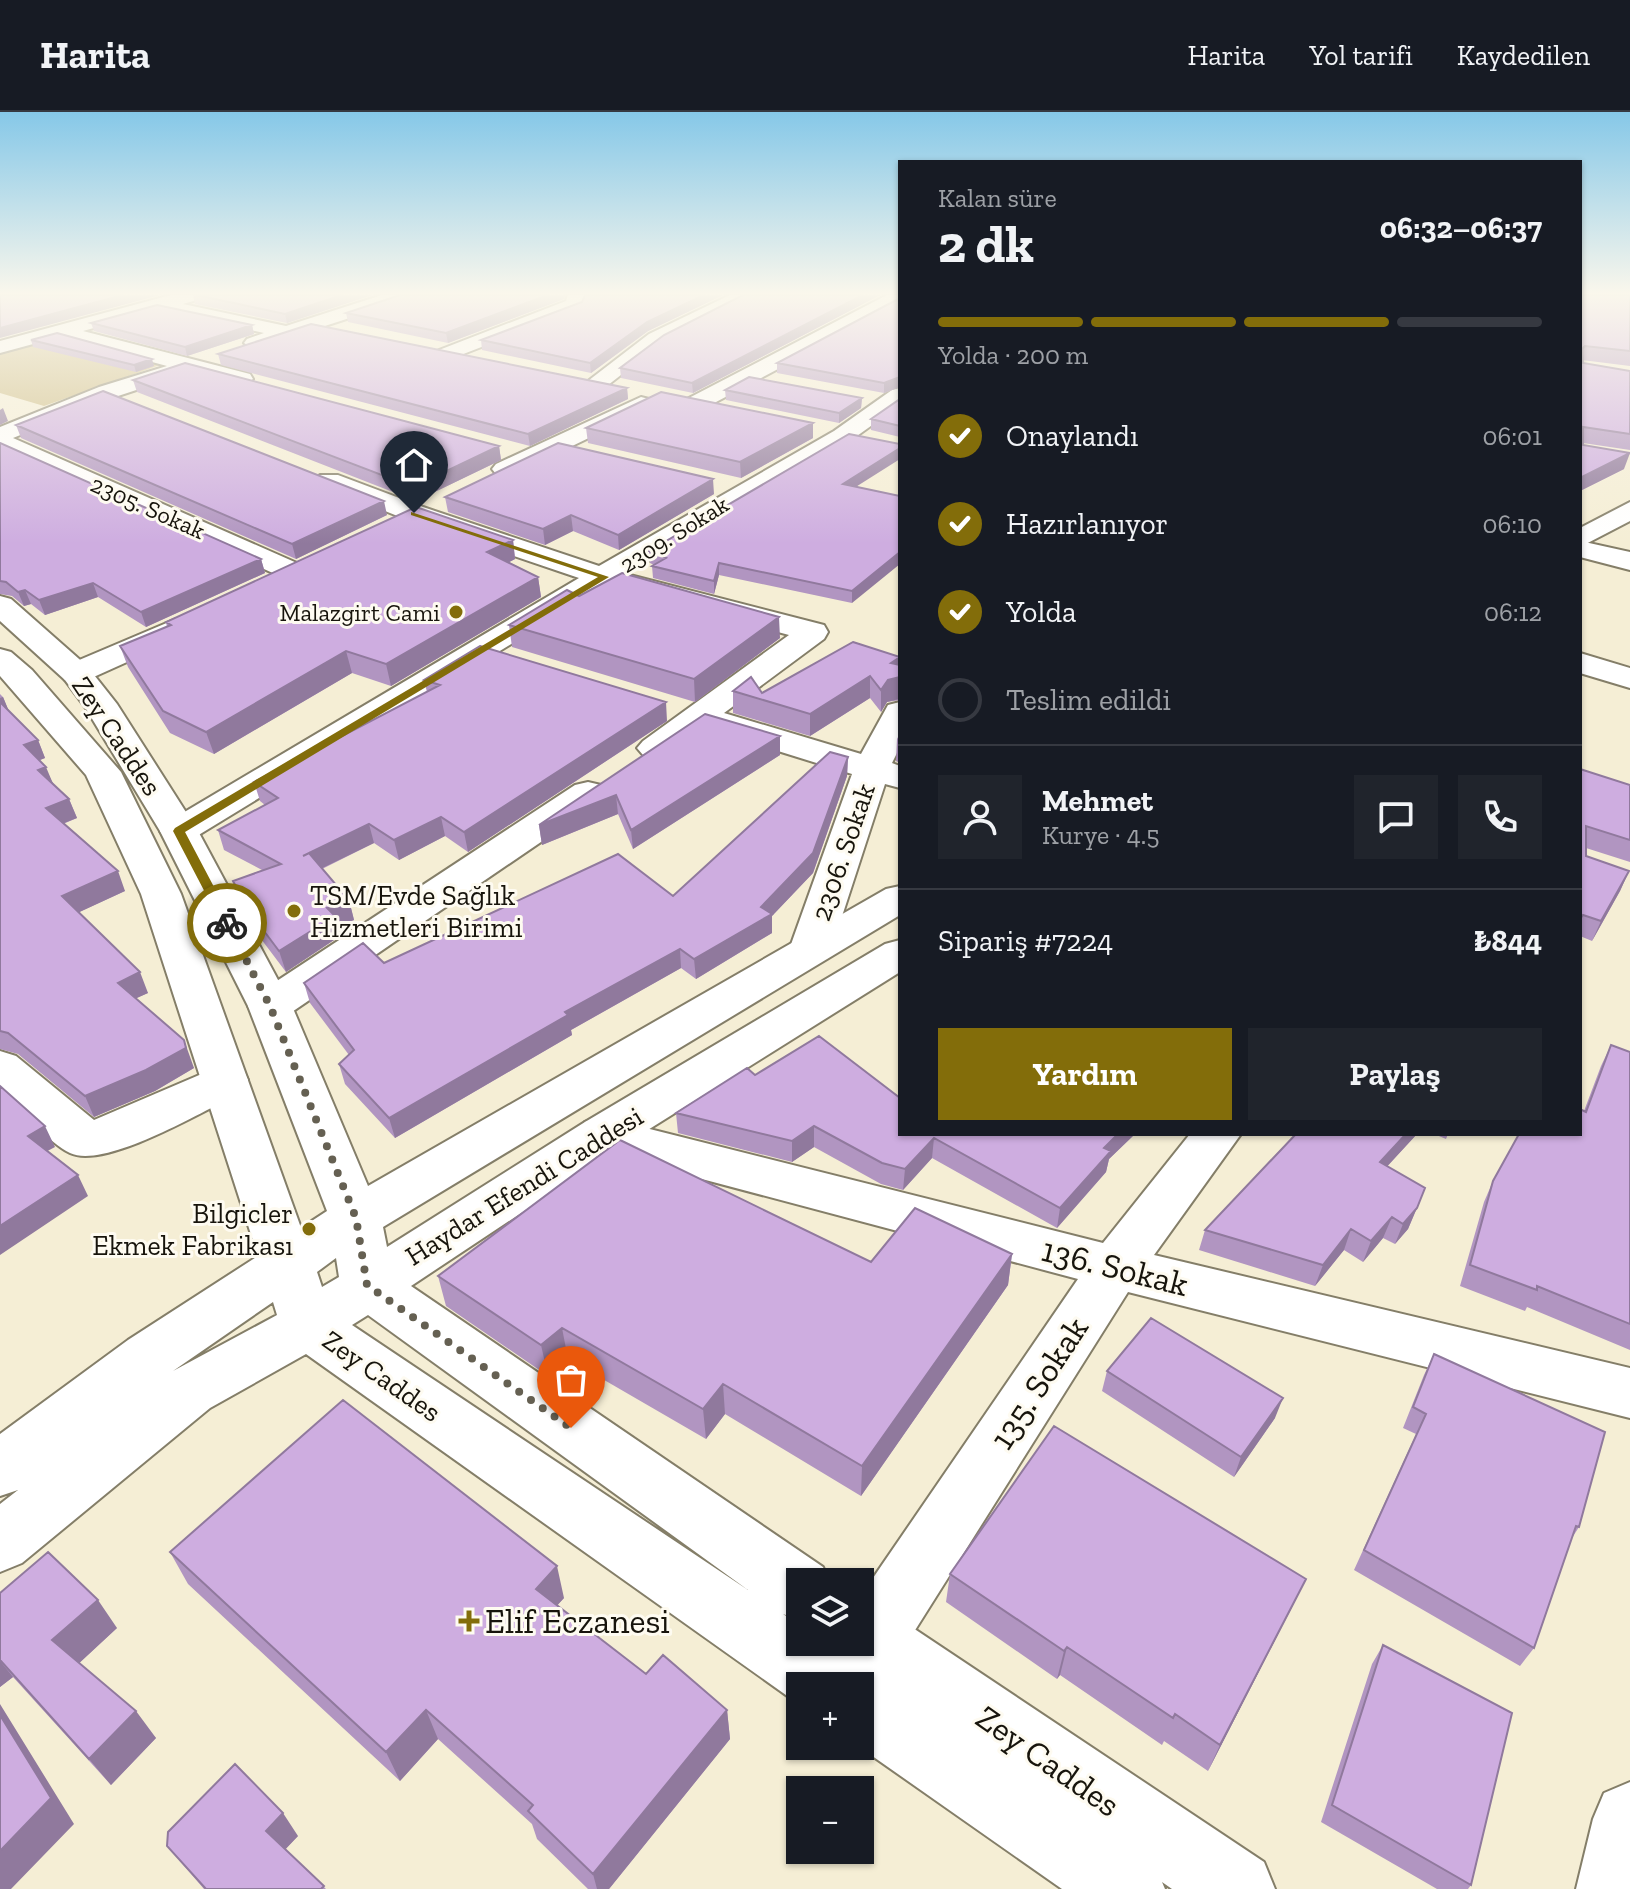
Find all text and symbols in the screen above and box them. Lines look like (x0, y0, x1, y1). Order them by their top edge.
text: Harita (40, 32, 150, 78)
text: Harita (1187, 39, 1265, 72)
text: Yol tarifi (1309, 39, 1413, 72)
text: Kaydedilen (1457, 39, 1590, 72)
text: Kalan süre (938, 182, 1057, 214)
text: 06:32–06:37 (1380, 210, 1542, 246)
text: 2 dk (938, 213, 1034, 275)
text: Yolda · 200 m (938, 339, 1088, 371)
icon: check (938, 414, 982, 458)
text: Onaylandı (1006, 418, 1138, 454)
text: 06:01 (1482, 420, 1542, 452)
pin (380, 431, 448, 513)
icon: home (392, 443, 436, 487)
street label: 2305. Sokak (86, 469, 210, 545)
street label: 2309. Sokak (614, 489, 734, 579)
icon: check (938, 502, 982, 546)
text: Hazırlanıyor (1006, 506, 1168, 542)
text: 06:10 (1482, 508, 1542, 540)
icon: check (938, 590, 982, 634)
text: Yolda (1006, 594, 1076, 630)
text: 06:12 (1484, 596, 1542, 628)
place label: Malazgirt Cami (280, 598, 440, 627)
marker: Malazgirt Cami (447, 603, 465, 621)
street label: Zey Caddes (65, 670, 169, 802)
text: Teslim edildi (1006, 682, 1171, 718)
button: person (938, 775, 1022, 859)
button: chat (1354, 775, 1438, 859)
button: phone (1458, 775, 1542, 859)
street label: 2306. Sokak (804, 779, 882, 925)
text: Mehmet (1042, 783, 1153, 819)
text: Kurye · 4.5 (1042, 819, 1159, 851)
place label: TSM/Evde Sağlık Hizmetleri Birimi (310, 879, 523, 944)
courier (187, 883, 267, 963)
icon: bike (205, 901, 249, 945)
marker: TSM/Evde Sağlık Hizmetleri Birimi (285, 902, 303, 920)
text: Sipariş #7224 (938, 923, 1113, 959)
text: ₺844 (1473, 923, 1542, 959)
button: Yardım (938, 1028, 1232, 1120)
button: Paylaş (1248, 1028, 1542, 1120)
street label: Haydar Efendi Caddesi (399, 1099, 649, 1273)
place label: Bilgicler Ekmek Fabrikası (92, 1197, 293, 1262)
marker: Bilgicler Ekmek Fabrikası (300, 1220, 318, 1238)
street label: 136. Sokak (1037, 1229, 1193, 1305)
street label: 135. Sokak (981, 1309, 1097, 1457)
street label: Zey Caddes (317, 1323, 447, 1429)
pin (537, 1346, 605, 1428)
icon: bag (549, 1358, 593, 1402)
map controls (786, 1568, 874, 1864)
button: layers (786, 1568, 874, 1656)
place label: Elif Eczanesi (485, 1601, 670, 1642)
marker: Elif Eczanesi (460, 1612, 478, 1630)
button: + (786, 1672, 874, 1760)
street label: Zey Caddes (968, 1697, 1128, 1825)
button: − (786, 1776, 874, 1864)

